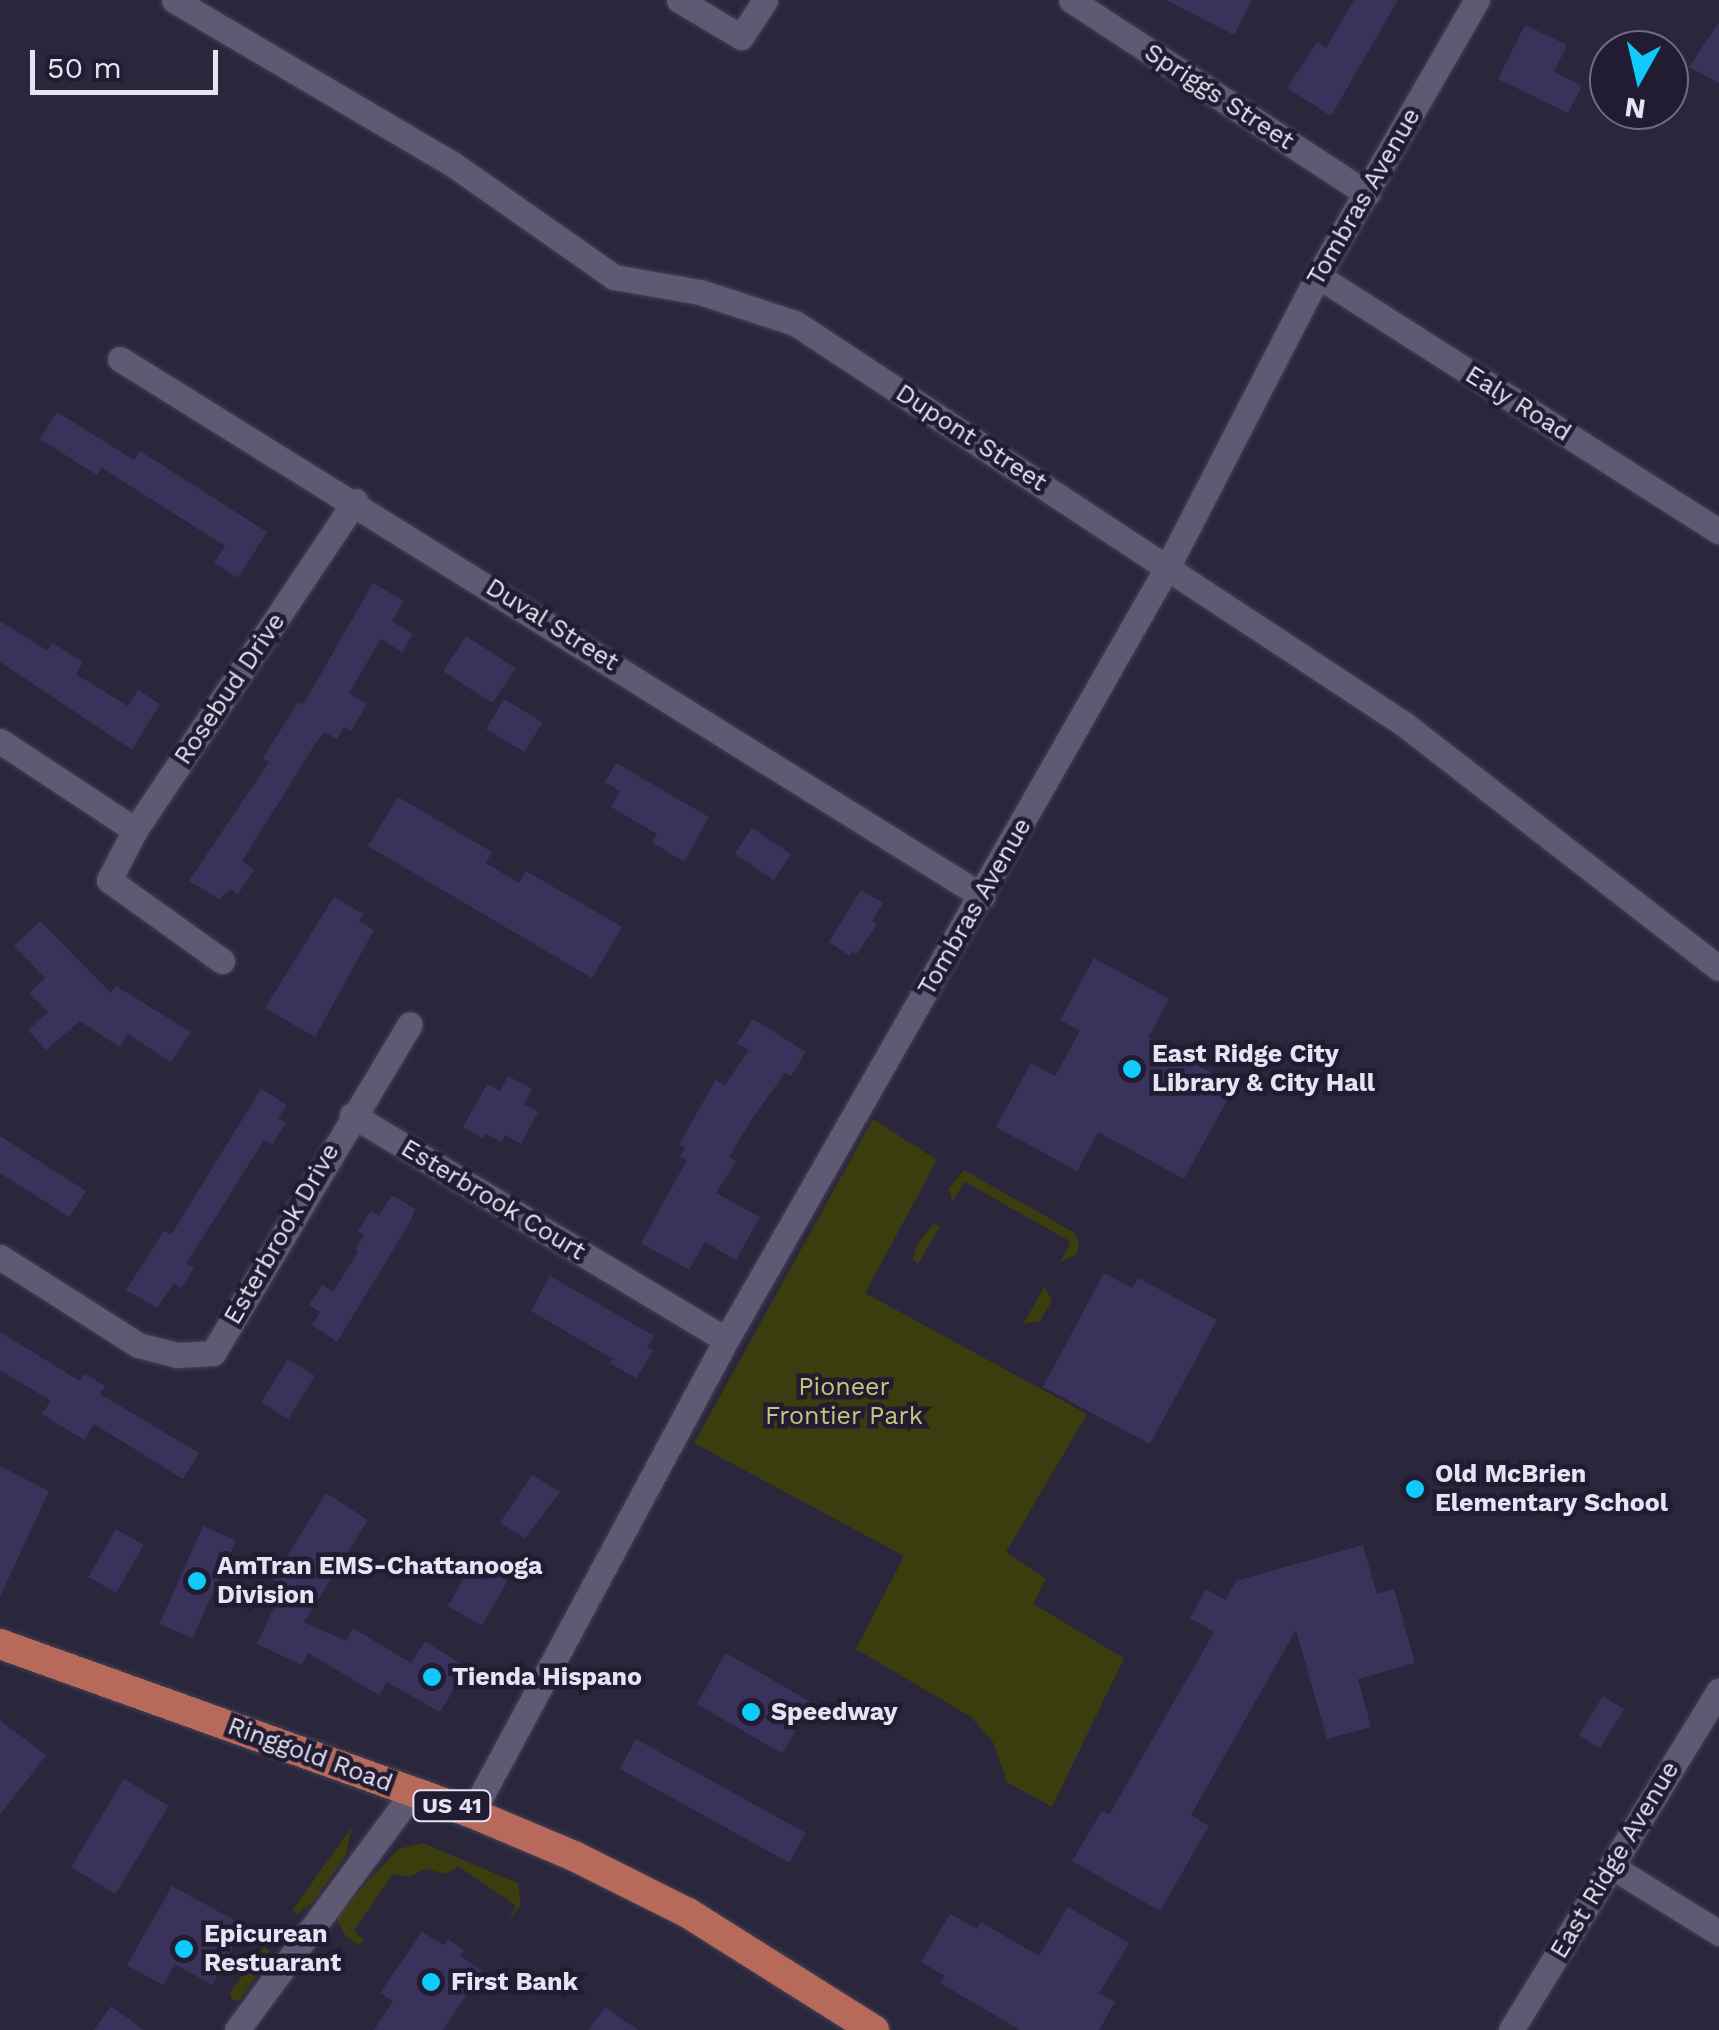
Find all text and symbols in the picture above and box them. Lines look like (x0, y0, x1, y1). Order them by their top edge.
scale bar (35, 30, 222, 92)
north arrow (1589, 30, 1689, 130)
street label: Spriggs Street (1139, 38, 1299, 156)
text: 50 m (47, 50, 122, 85)
text: N (1622, 90, 1648, 126)
street label: Tombras Avenue (1301, 102, 1427, 292)
street label: Ealy Road (1459, 360, 1577, 448)
street label: Dupont Street (890, 378, 1052, 498)
street label: Duval Street (480, 572, 624, 678)
street label: Rosebud Drive (168, 608, 292, 770)
street label: Tombras Avenue (912, 812, 1038, 1002)
place label: East Ridge City Library & City Hall (1152, 1040, 1376, 1099)
marker: East Ridge City Library & City Hall (1121, 1058, 1143, 1080)
street label: Esterbrook Court (395, 1133, 591, 1267)
street label: Esterbrook Drive (218, 1138, 346, 1330)
park label: Pioneer Frontier Park (765, 1373, 923, 1432)
place label: Old McBrien Elementary School (1435, 1460, 1668, 1519)
marker: Old McBrien Elementary School (1404, 1478, 1426, 1500)
place label: AmTran EMS-Chattanooga Division (217, 1552, 542, 1611)
marker: AmTran EMS-Chattanooga Division (186, 1570, 208, 1592)
place label: Tienda Hispano (452, 1662, 642, 1692)
marker: Tienda Hispano (421, 1666, 443, 1688)
place label: Speedway (771, 1697, 897, 1727)
marker: Speedway (740, 1701, 762, 1723)
street label: Ringgold Road (224, 1711, 396, 1799)
street label: East Ridge Avenue (1544, 1756, 1686, 1964)
road number: US 41 (412, 1789, 492, 1823)
place label: Epicurean Restuarant (204, 1920, 341, 1979)
marker: Epicurean Restuarant (173, 1938, 195, 1960)
place label: First Bank (451, 1967, 578, 1997)
marker: First Bank (420, 1971, 442, 1993)

